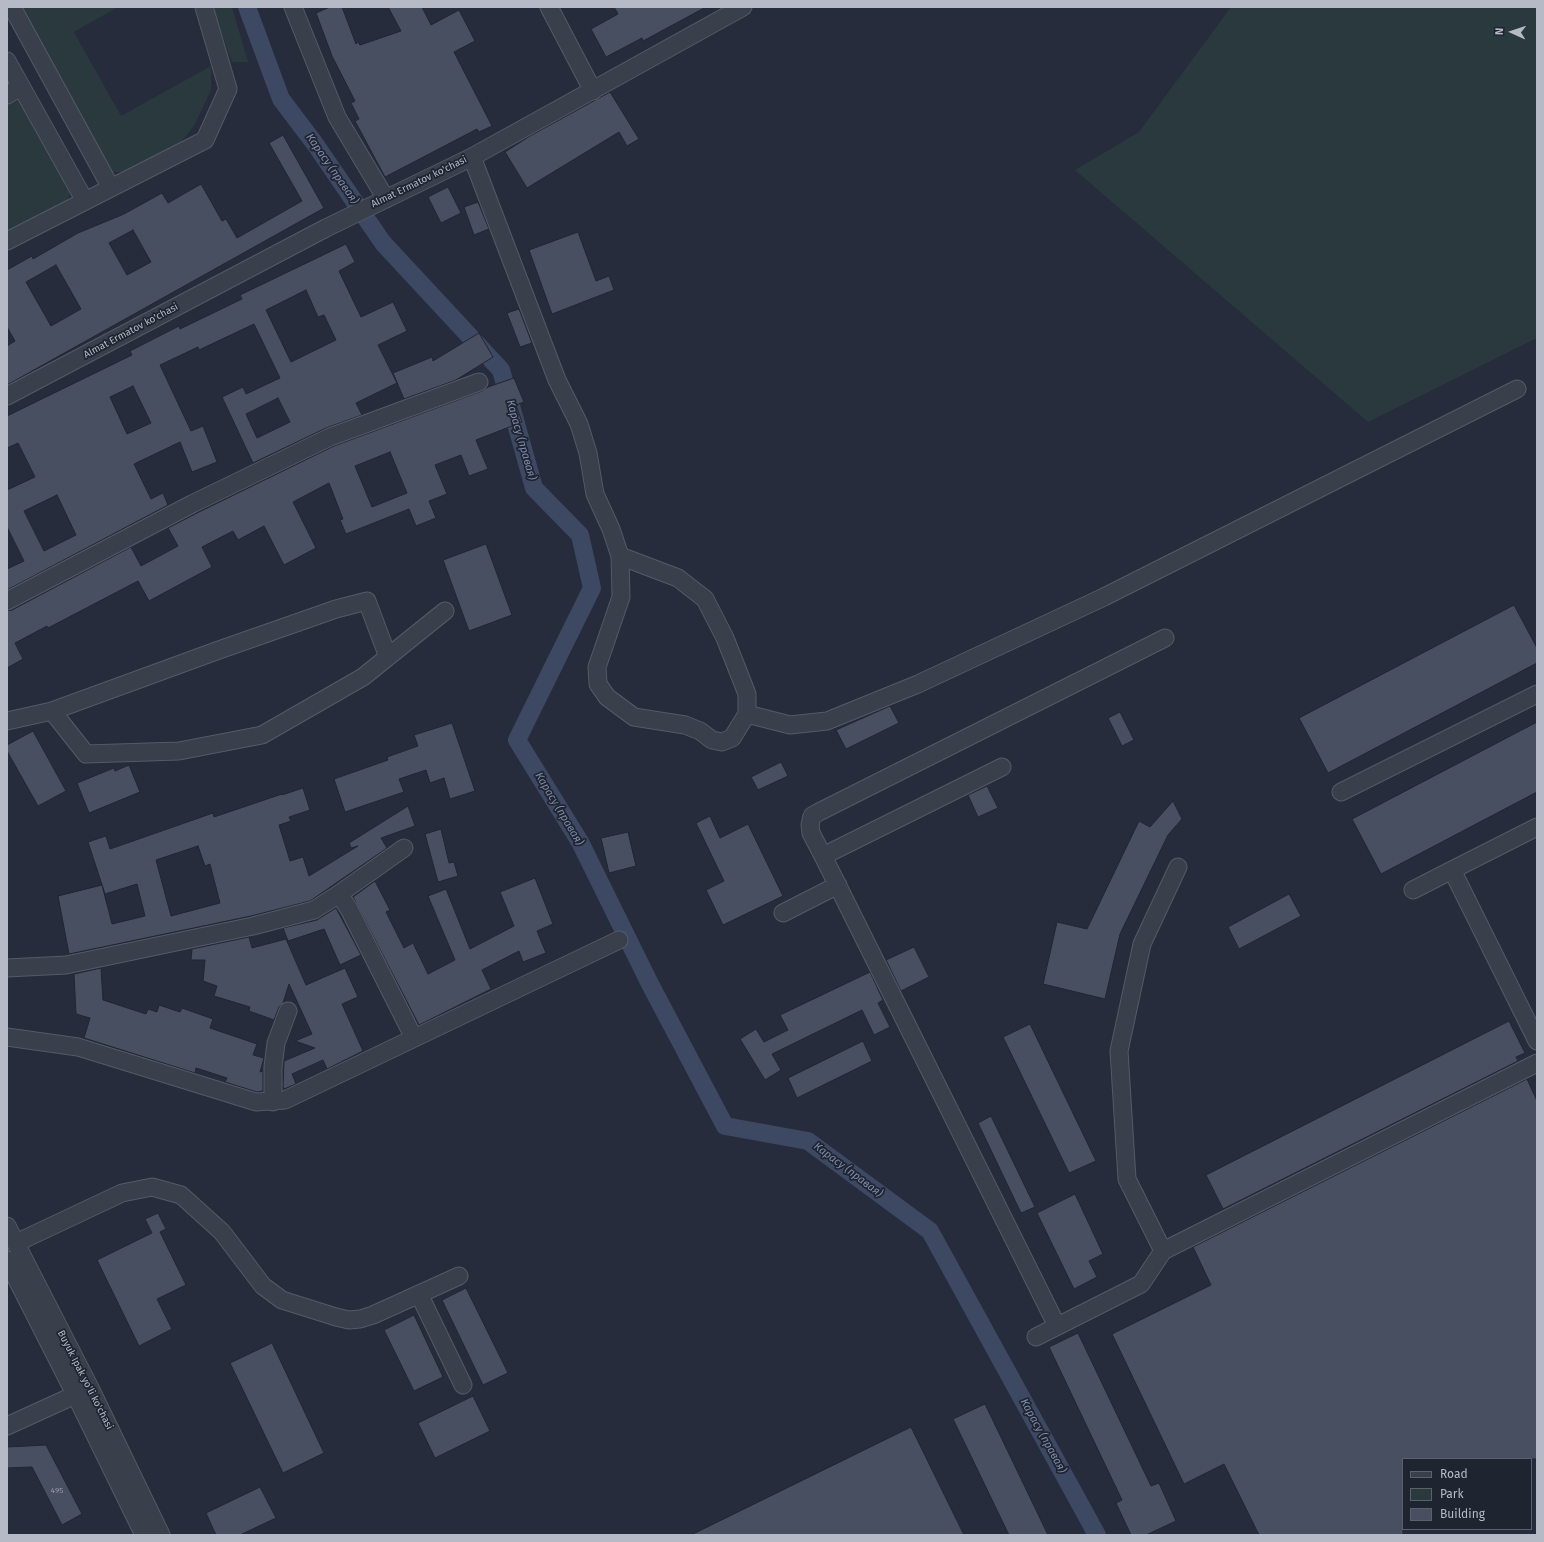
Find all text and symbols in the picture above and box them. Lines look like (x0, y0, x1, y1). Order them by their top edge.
north arrow (1492, 12, 1532, 52)
text: N (1493, 27, 1506, 35)
water label: Карасу (правая) (303, 131, 361, 207)
street label: Almat Ermatov ko'chasi (369, 154, 469, 210)
street label: Almat Ermatov ko'chasi (82, 301, 180, 361)
water label: Карасу (правая) (503, 398, 539, 482)
water label: Карасу (правая) (532, 770, 586, 848)
water label: Карасу (правая) (811, 1140, 885, 1200)
street label: Buyuk Ipak yo'li ko'chasi (55, 1328, 115, 1432)
water label: Карасу (правая) (1017, 1397, 1069, 1475)
legend (1402, 1458, 1532, 1530)
text: Road (1440, 1467, 1468, 1481)
house number: 495 (51, 1486, 63, 1496)
text: Park (1440, 1487, 1464, 1501)
text: Building (1440, 1507, 1485, 1521)

